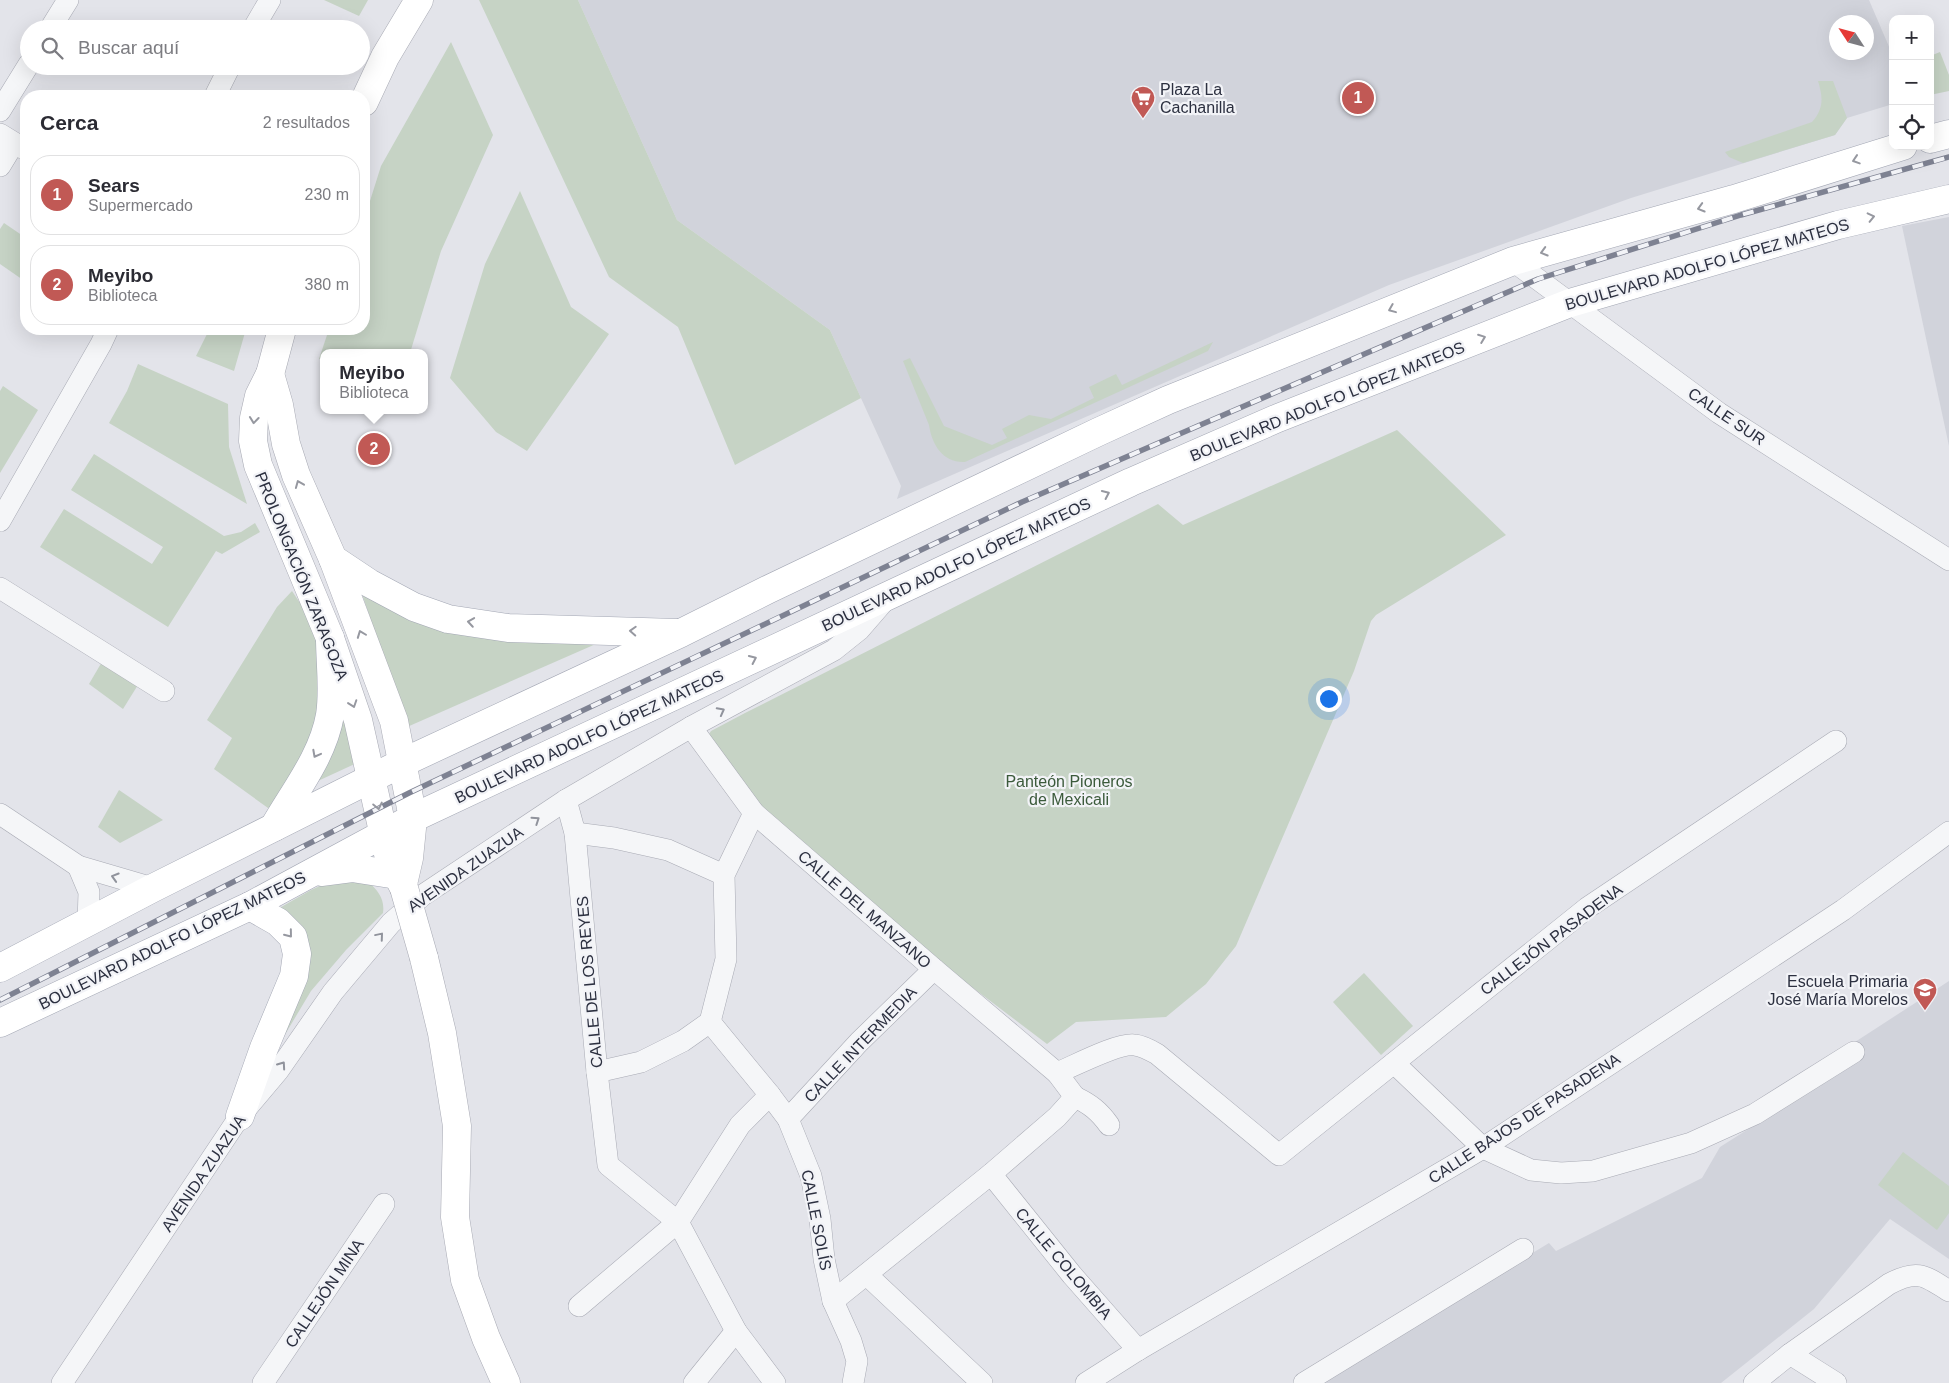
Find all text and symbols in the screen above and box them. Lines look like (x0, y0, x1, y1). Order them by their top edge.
north arrow (1829, 15, 1874, 60)
map controls (1889, 15, 1934, 150)
button: + (1889, 15, 1934, 60)
search box (20, 20, 370, 75)
icon: search (38, 34, 66, 62)
text: Buscar aquí (78, 37, 179, 58)
button: − (1889, 60, 1934, 105)
pin: 1 (1342, 79, 1374, 117)
place label: Plaza La Cachanilla (1160, 81, 1235, 116)
supermarket icon: Plaza La Cachanilla (1130, 85, 1156, 119)
button: locate (1889, 105, 1934, 150)
text: Cerca (40, 111, 98, 134)
text: 2 resultados (263, 114, 350, 131)
one-way arrow (1852, 154, 1860, 164)
text: Sears (88, 175, 140, 196)
text: 1 (53, 186, 61, 203)
text: 230 m (305, 186, 349, 203)
text: Supermercado (88, 197, 193, 214)
one-way arrow (1697, 203, 1705, 213)
one-way arrow (1867, 212, 1876, 223)
street label: BOULEVARD ADOLFO LÓPEZ MATEOS (1563, 215, 1851, 313)
one-way arrow (1540, 246, 1549, 257)
text: Meyibo (88, 265, 153, 286)
text: 2 (53, 276, 61, 293)
text: 380 m (305, 276, 349, 293)
text: Biblioteca (88, 287, 157, 304)
one-way arrow (1388, 303, 1397, 314)
one-way arrow (1477, 334, 1486, 344)
street label: BOULEVARD ADOLFO LÓPEZ MATEOS (1187, 337, 1467, 465)
popup (320, 349, 428, 414)
text: Meyibo (339, 362, 405, 383)
text: Biblioteca (339, 384, 409, 401)
street label: CALLE SUR (1685, 385, 1768, 448)
one-way arrow (249, 416, 260, 424)
pin: 2 (358, 430, 390, 468)
street label: PROLONGACIÓN ZARAGOZA (252, 469, 352, 683)
one-way arrow (295, 480, 305, 488)
one-way arrow (1101, 490, 1110, 500)
street label: BOULEVARD ADOLFO LÓPEZ MATEOS (819, 494, 1093, 634)
one-way arrow (466, 617, 474, 628)
one-way arrow (628, 626, 636, 637)
one-way arrow (357, 630, 367, 639)
one-way arrow (748, 655, 757, 665)
street label: BOULEVARD ADOLFO LÓPEZ MATEOS (452, 666, 726, 806)
your location (1316, 686, 1342, 712)
one-way arrow (347, 699, 357, 707)
one-way arrow (716, 707, 725, 717)
one-way arrow (312, 749, 322, 758)
park label: Panteón Pioneros de Mexicali (1005, 773, 1133, 808)
one-way arrow (372, 802, 383, 811)
one-way arrow (530, 817, 540, 826)
street label: AVENIDA ZUAZUA (404, 823, 526, 916)
street label: CALLE DEL MANZANO (795, 847, 934, 972)
street label: BOULEVARD ADOLFO LÓPEZ MATEOS (36, 867, 308, 1013)
one-way arrow (112, 872, 120, 882)
street label: CALLEJÓN PASADENA (1476, 880, 1626, 998)
street label: CALLE DE LOS REYES (574, 895, 605, 1069)
one-way arrow (283, 928, 292, 938)
one-way arrow (375, 933, 383, 942)
place label: Escuela Primaria José María Morelos (1768, 973, 1908, 1008)
school or university icon: Escuela Primaria José María Morelos (1912, 977, 1938, 1011)
street label: CALLE INTERMEDIA (801, 983, 920, 1106)
street label: CALLE BAJOS DE PASADENA (1425, 1050, 1623, 1187)
one-way arrow (276, 1062, 285, 1071)
street label: AVENIDA ZUAZUA (158, 1112, 249, 1235)
street label: CALLE SOLÍS (798, 1168, 836, 1272)
street label: CALLE COLOMBIA (1012, 1204, 1115, 1323)
street label: CALLEJÓN MINA (281, 1235, 367, 1351)

